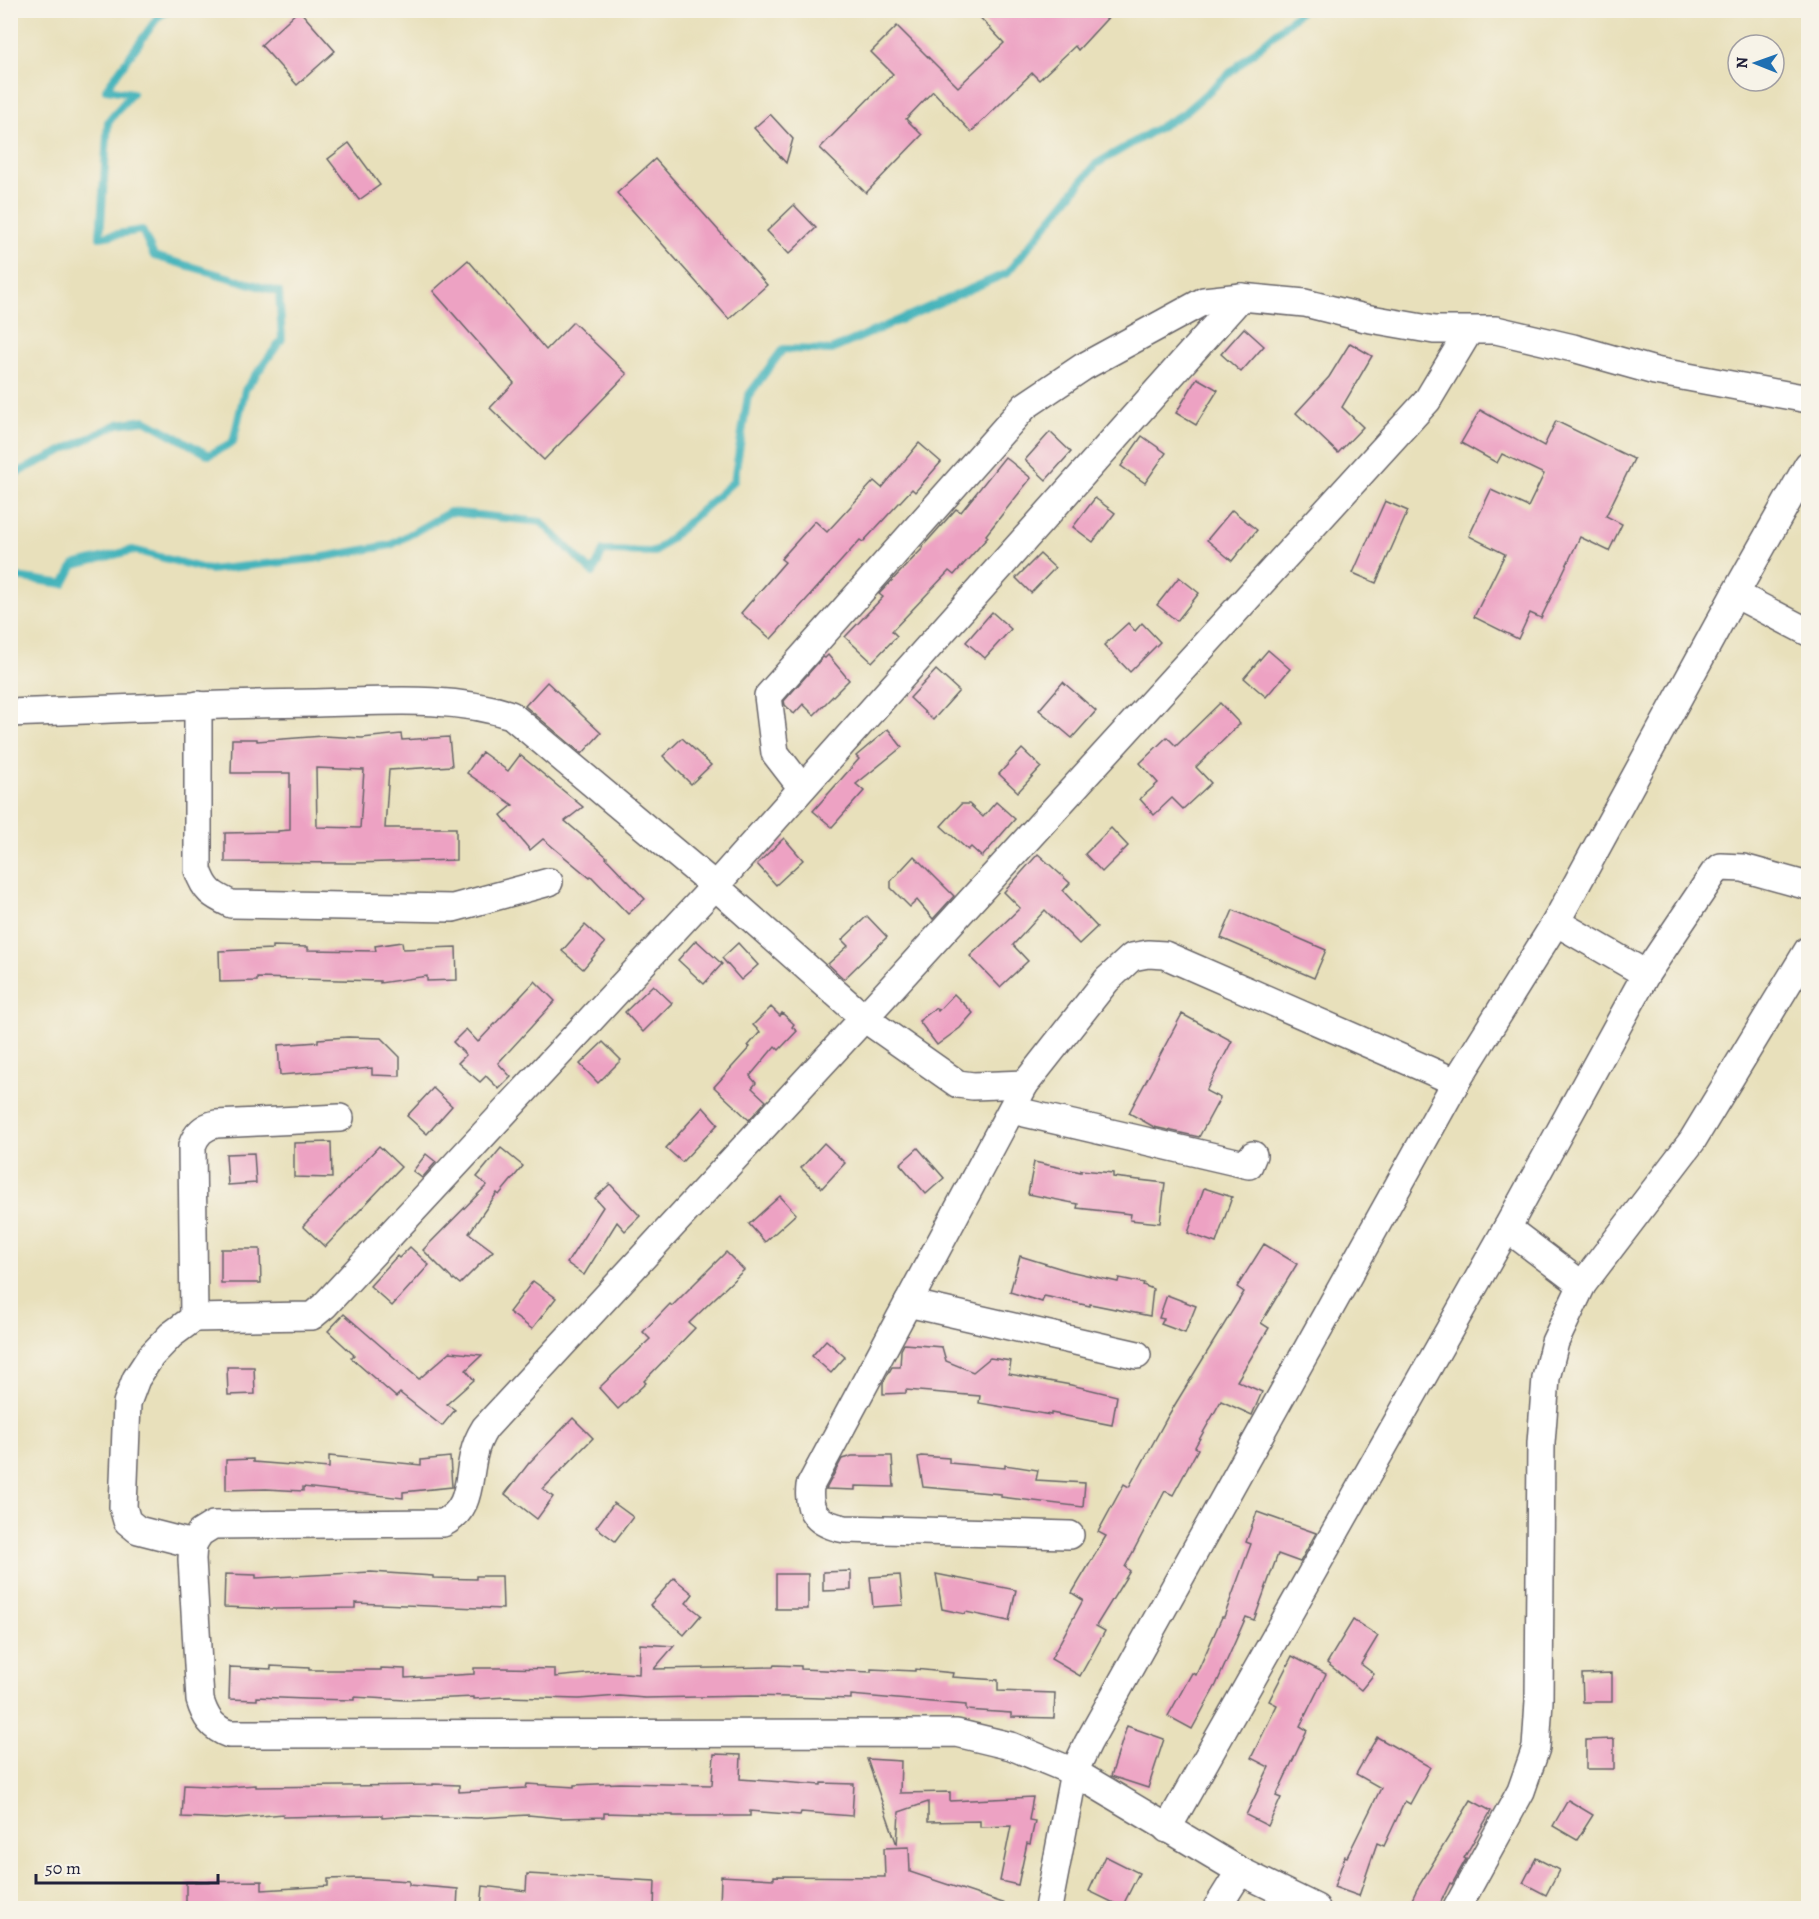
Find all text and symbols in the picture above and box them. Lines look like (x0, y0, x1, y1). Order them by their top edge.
north arrow (1726, 33, 1786, 93)
text: N (1731, 56, 1753, 69)
scale bar (36, 1847, 218, 1885)
text: 50 m (45, 1856, 81, 1880)

